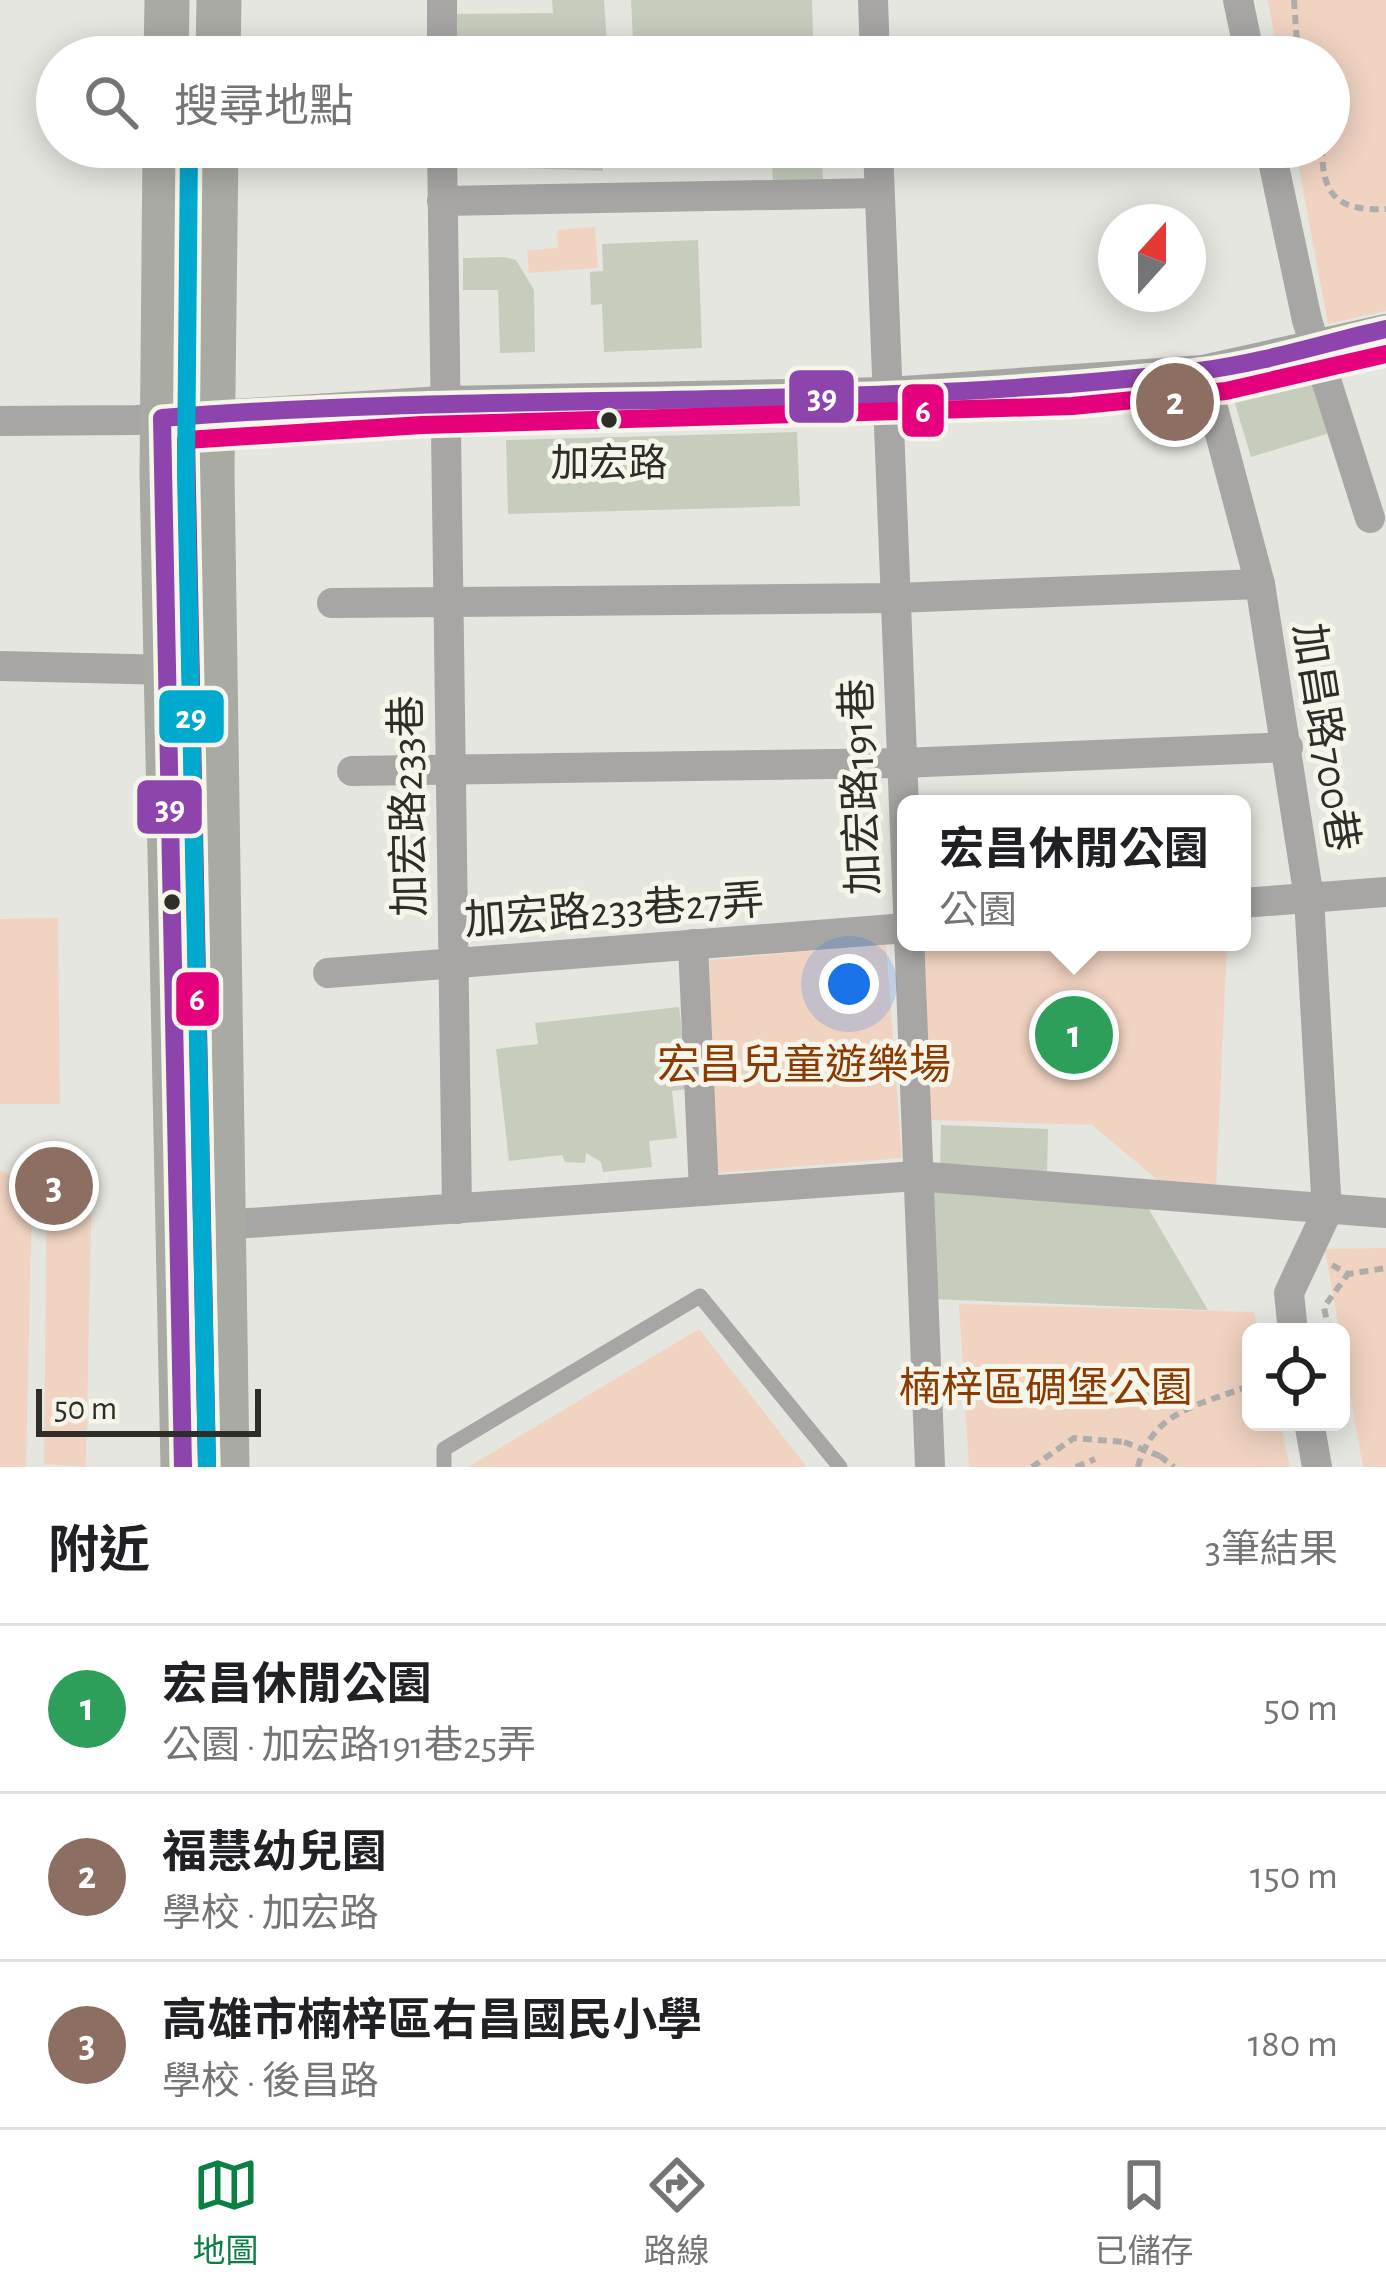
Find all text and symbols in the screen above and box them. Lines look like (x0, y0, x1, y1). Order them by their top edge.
search box (36, 36, 1350, 168)
icon: search (78, 69, 144, 135)
text: 搜尋地點 (174, 85, 354, 130)
north arrow (1098, 204, 1206, 312)
pin: 2 (1136, 357, 1214, 447)
line badge: 39 (787, 368, 856, 425)
text: 39 (807, 382, 837, 415)
line badge: 6 (900, 382, 946, 439)
text: 6 (915, 396, 931, 429)
marker: 加宏路 (598, 409, 620, 431)
place label: 加宏路 (550, 442, 668, 484)
street label: 加昌路700巷 (1286, 620, 1366, 854)
street label: 加宏路191巷 (834, 678, 886, 896)
line badge: 29 (157, 688, 226, 745)
street label: 加宏路233巷 (384, 695, 432, 917)
text: 29 (175, 702, 207, 735)
line badge: 39 (135, 778, 204, 836)
text: 39 (155, 793, 185, 826)
popup (897, 795, 1251, 951)
text: 宏昌休閒公園 (939, 828, 1209, 873)
street label: 加宏路233巷27弄 (463, 878, 765, 942)
unlabelled marker (161, 891, 183, 913)
text: 公園 (939, 892, 1017, 931)
your location (819, 954, 879, 1014)
line badge: 6 (174, 970, 221, 1028)
text: 6 (189, 984, 205, 1017)
pin: 1 (1035, 990, 1113, 1080)
park label: 宏昌兒童遊樂場 (657, 1043, 951, 1087)
pin: 3 (15, 1141, 93, 1231)
map controls (1242, 1323, 1350, 1431)
button: locate (1242, 1323, 1350, 1431)
park label: 楠梓區碉堡公園 (899, 1366, 1193, 1410)
scale bar (36, 1383, 261, 1436)
text: 50 m (54, 1393, 117, 1426)
text: 附近 (48, 1526, 150, 1577)
text: 3筆結果 (1205, 1531, 1338, 1570)
text: 宏昌休閒公園 (162, 1663, 432, 1708)
text: 1 (80, 1689, 94, 1728)
text: 50 m (1263, 1689, 1338, 1728)
text: 公園 · 加宏路191巷25弄 (162, 1727, 536, 1766)
text: 福慧幼兒園 (162, 1831, 387, 1876)
text: 2 (78, 1857, 96, 1896)
text: 150 m (1250, 1857, 1338, 1896)
text: 學校 · 加宏路 (162, 1895, 379, 1934)
text: 高雄市楠梓區右昌國民小學 (162, 1999, 702, 2044)
text: 3 (79, 2025, 95, 2064)
text: 180 m (1248, 2025, 1338, 2064)
text: 學校 · 後昌路 (162, 2063, 379, 2102)
tab: 地圖 (193, 2152, 259, 2273)
tab: 路線 (644, 2152, 710, 2273)
tab: 已儲存 (1095, 2152, 1194, 2273)

